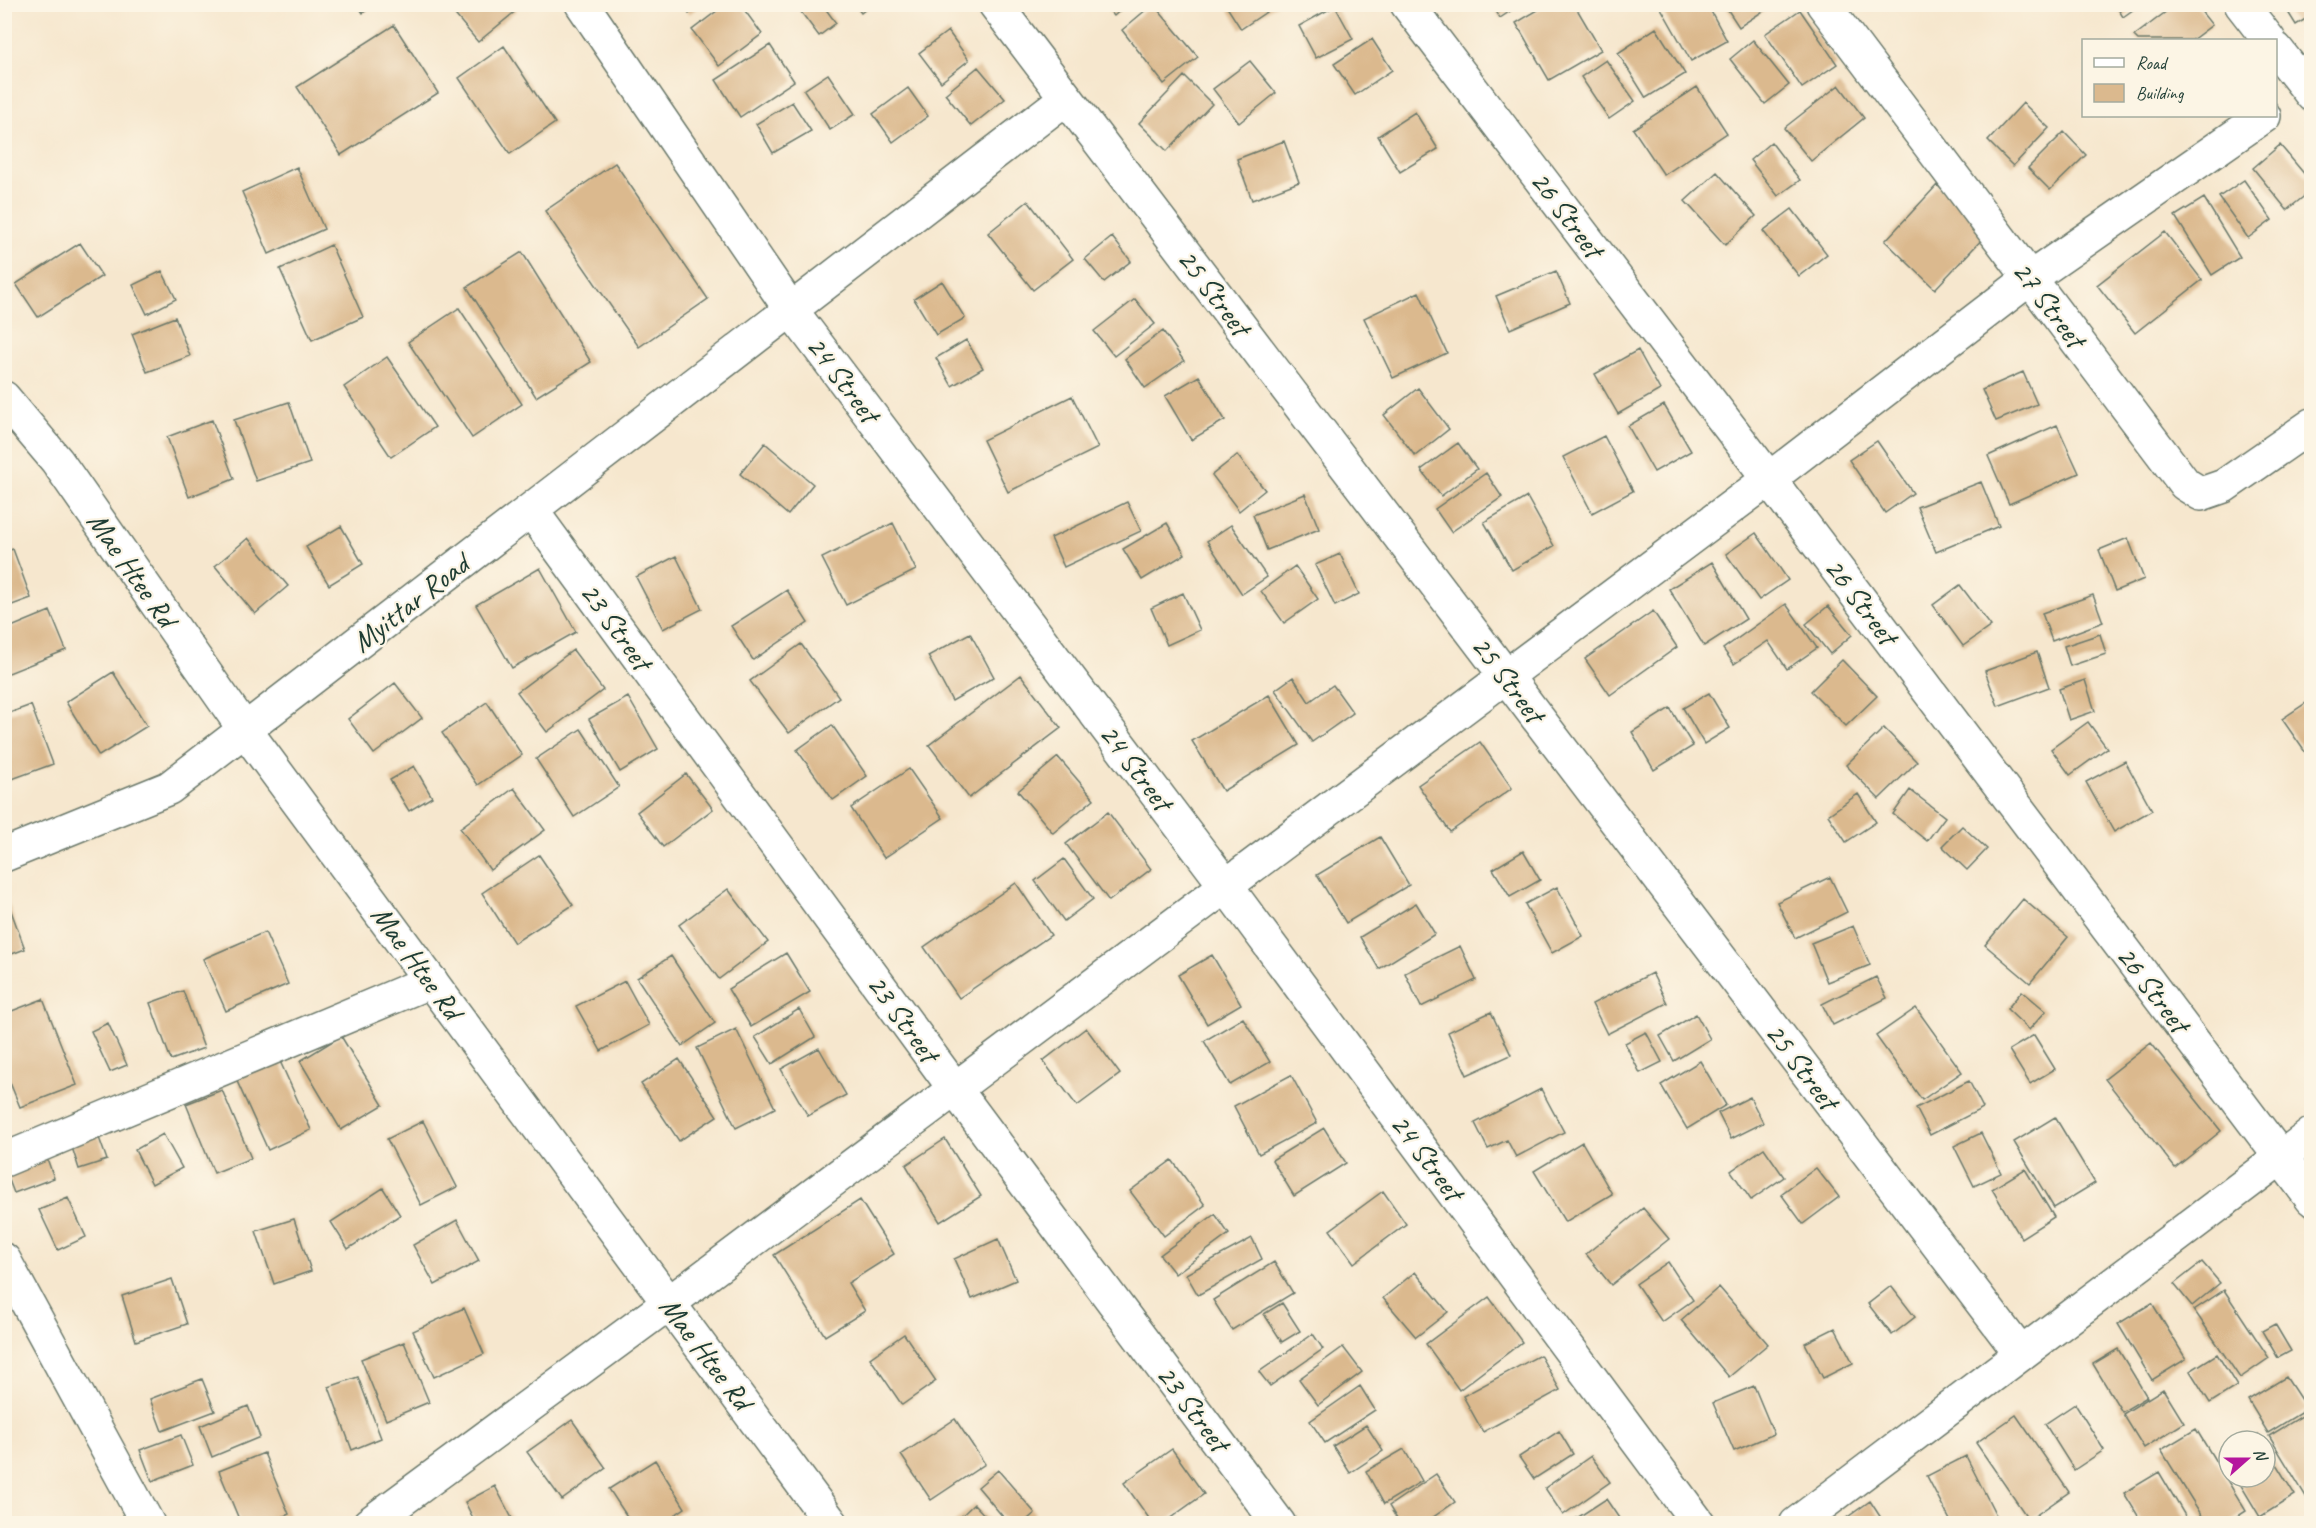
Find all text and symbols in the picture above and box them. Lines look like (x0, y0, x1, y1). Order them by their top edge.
legend (2082, 39, 2277, 117)
text: Road (2136, 52, 2169, 74)
text: Building (2136, 82, 2185, 104)
street label: 26 Street (1522, 163, 1615, 268)
street label: 25 Street (1169, 241, 1262, 346)
street label: 27 Street (2004, 253, 2097, 358)
street label: 24 Street (798, 328, 891, 433)
street label: Mae Htee Rd (79, 504, 188, 637)
street label: Myittar Road (344, 543, 480, 661)
street label: 26 Street (1816, 550, 1909, 655)
street label: 23 Street (571, 575, 663, 681)
street label: 25 Street (1463, 628, 1556, 733)
street label: 24 Street (1091, 716, 1184, 821)
street label: Mae Htee Rd (363, 897, 474, 1030)
street label: 26 Street (2108, 938, 2201, 1043)
street label: 23 Street (858, 967, 950, 1073)
street label: 25 Street (1757, 1015, 1850, 1120)
street label: 24 Street (1382, 1106, 1475, 1211)
street label: Mae Htee Rd (651, 1289, 763, 1421)
street label: 23 Street (1148, 1357, 1241, 1462)
north arrow (2217, 1429, 2277, 1489)
text: N (2249, 1446, 2272, 1465)

